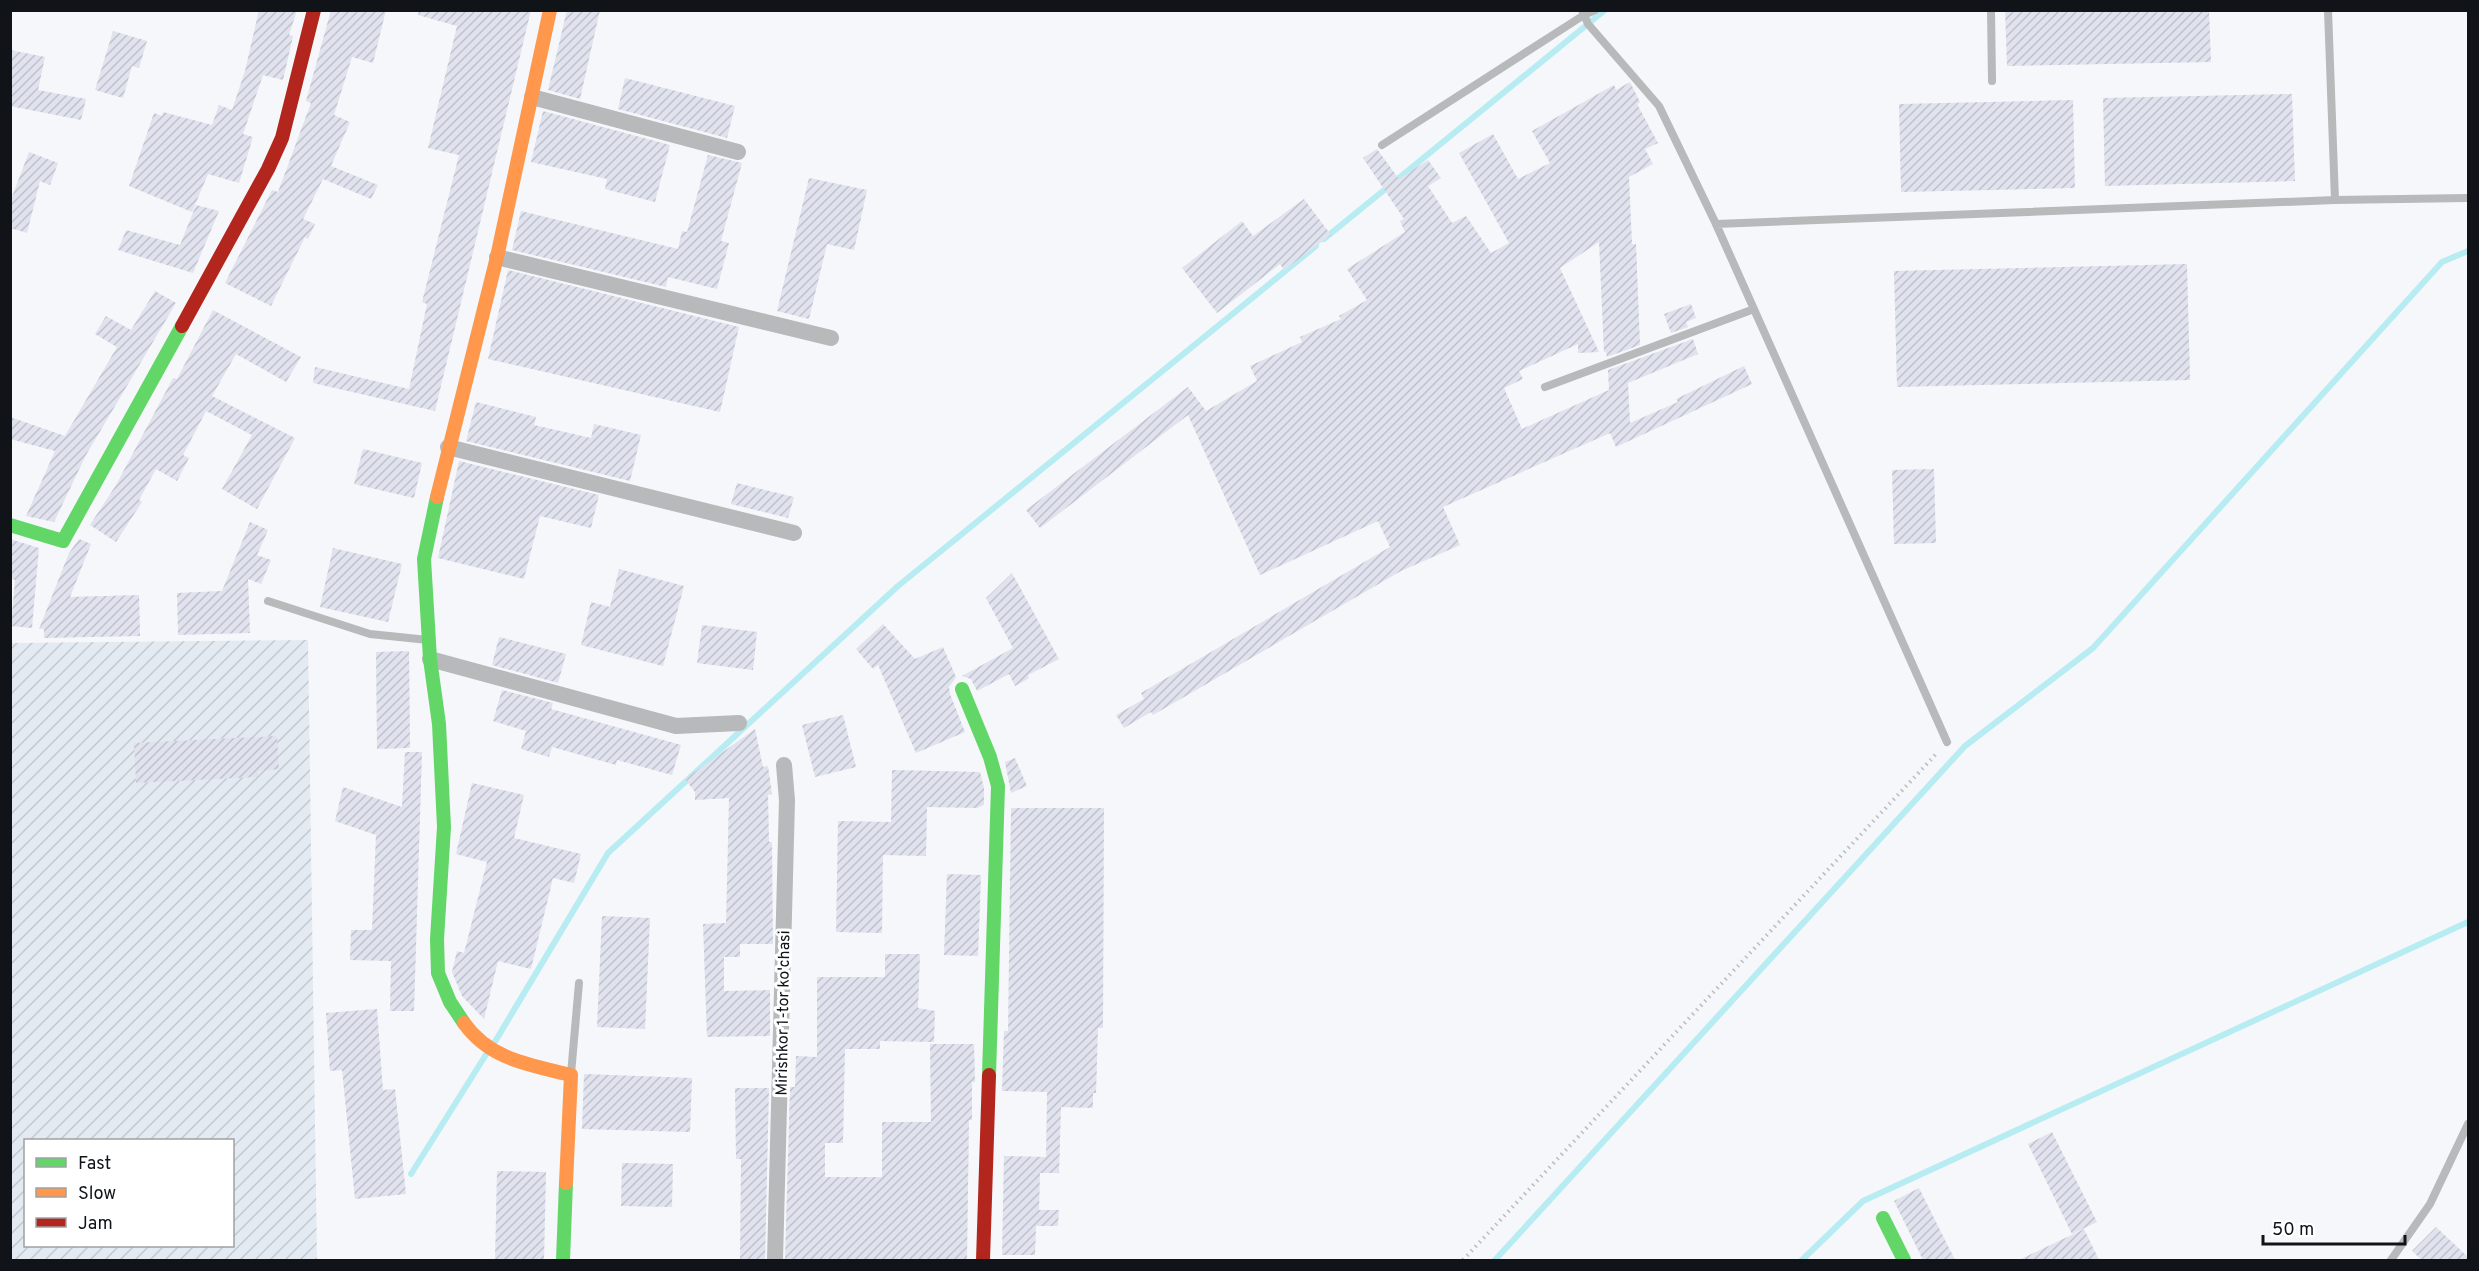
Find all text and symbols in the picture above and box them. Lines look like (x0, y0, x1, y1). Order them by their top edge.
street label: Mirishkor 1-tor ko'chasi (773, 930, 795, 1096)
legend (24, 1139, 234, 1247)
text: Fast (78, 1153, 111, 1176)
text: Slow (78, 1183, 116, 1206)
scale bar (2263, 1208, 2406, 1246)
text: Jam (78, 1213, 113, 1236)
text: 50 m (2272, 1219, 2314, 1242)

